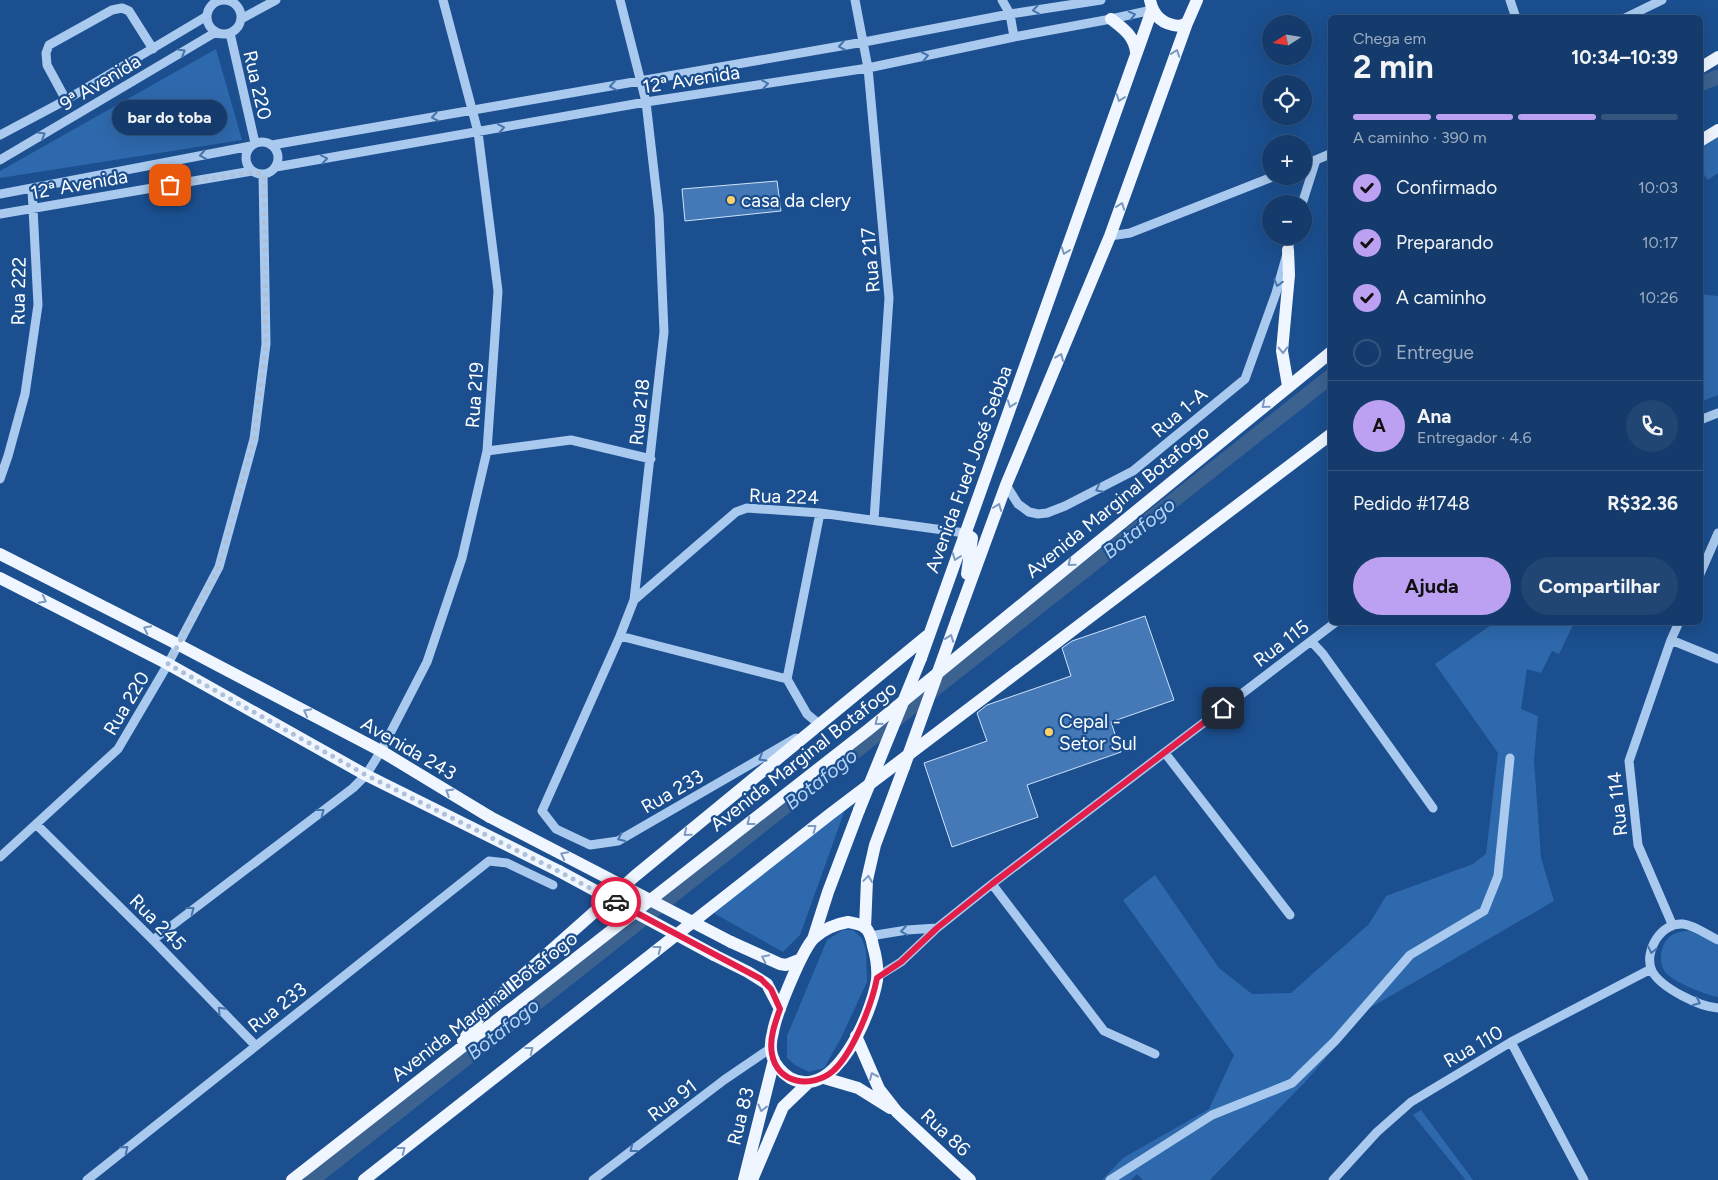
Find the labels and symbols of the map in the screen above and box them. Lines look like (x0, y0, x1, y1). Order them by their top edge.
one-way arrow (1032, 4, 1040, 15)
one-way arrow (1127, 10, 1136, 21)
north arrow (1262, 15, 1312, 65)
one-way arrow (837, 40, 846, 50)
street label: Rua 220 (238, 48, 277, 122)
street label: 9ª Avenida (56, 49, 145, 116)
one-way arrow (176, 49, 185, 59)
one-way arrow (1170, 49, 1180, 58)
one-way arrow (921, 51, 930, 62)
street label: 12ª Avenida (641, 60, 741, 99)
one-way arrow (762, 79, 770, 90)
one-way arrow (608, 80, 617, 91)
one-way arrow (1116, 93, 1126, 102)
callout: bar do toba (112, 100, 228, 135)
one-way arrow (431, 112, 440, 122)
one-way arrow (497, 124, 506, 134)
one-way arrow (37, 132, 46, 142)
one-way arrow (198, 150, 207, 160)
one-way arrow (320, 154, 328, 164)
pin (149, 164, 191, 206)
street label: 12ª Avenida (29, 165, 129, 204)
place label: casa da clery (741, 189, 851, 212)
marker: casa da clery (725, 194, 737, 206)
one-way arrow (1115, 202, 1125, 211)
street label: Rua 217 (856, 226, 885, 294)
one-way arrow (1061, 246, 1071, 255)
street label: Rua 222 (6, 256, 31, 326)
one-way arrow (1274, 279, 1284, 287)
one-way arrow (1278, 347, 1288, 355)
one-way arrow (1054, 353, 1064, 362)
street label: Rua 219 (461, 361, 488, 429)
street label: Avenida Fued José Sebba (920, 362, 1017, 576)
street label: Rua 218 (625, 378, 654, 447)
street label: Rua 1-A (1147, 382, 1212, 442)
one-way arrow (1261, 399, 1270, 408)
one-way arrow (1007, 400, 1017, 408)
street label: Avenida Marginal Botafogo (1021, 420, 1213, 582)
one-way arrow (1095, 483, 1104, 493)
street label: Rua 224 (749, 484, 820, 509)
water label: Botafogo (1098, 492, 1180, 564)
one-way arrow (992, 503, 1002, 512)
one-way arrow (952, 553, 962, 561)
one-way arrow (1068, 558, 1077, 566)
one-way arrow (38, 594, 47, 604)
street label: Rua 115 (1249, 615, 1314, 672)
one-way arrow (144, 625, 153, 635)
one-way arrow (944, 635, 954, 643)
street label: Rua 220 (98, 667, 154, 739)
street label: Avenida Marginal Botafogo (705, 676, 901, 836)
pin (1202, 687, 1244, 729)
one-way arrow (303, 708, 312, 718)
place label: Cepal - Setor Sul (1059, 710, 1137, 755)
street label: Avenida 243 (357, 712, 460, 785)
one-way arrow (875, 716, 884, 724)
marker: Cepal - Setor Sul (1043, 726, 1055, 738)
water label: Botafogo (780, 743, 862, 815)
one-way arrow (758, 751, 767, 761)
street label: Rua 233 (637, 764, 708, 818)
street label: Rua 114 (1603, 771, 1632, 837)
one-way arrow (445, 788, 454, 798)
one-way arrow (315, 809, 325, 818)
one-way arrow (746, 816, 756, 825)
one-way arrow (807, 825, 816, 833)
one-way arrow (684, 828, 693, 836)
one-way arrow (617, 832, 626, 842)
one-way arrow (560, 851, 569, 861)
one-way arrow (862, 875, 873, 883)
courier (591, 877, 641, 927)
street label: Rua 245 (125, 889, 191, 955)
one-way arrow (185, 908, 194, 916)
one-way arrow (899, 925, 908, 935)
street label: Avenida Marginal Botafogo (386, 926, 582, 1086)
one-way arrow (1647, 946, 1658, 955)
one-way arrow (652, 947, 661, 955)
one-way arrow (761, 954, 770, 965)
street label: Rua 233 (243, 977, 311, 1037)
water label: Botafogo (462, 993, 544, 1065)
one-way arrow (1692, 995, 1701, 1006)
one-way arrow (218, 1007, 227, 1016)
street label: Rua 110 (1439, 1020, 1507, 1073)
one-way arrow (524, 1047, 533, 1055)
one-way arrow (869, 1072, 880, 1081)
street label: Rua 91 (643, 1075, 701, 1126)
street label: Rua 83 (722, 1085, 759, 1147)
one-way arrow (757, 1103, 768, 1112)
street label: Rua 86 (916, 1104, 975, 1161)
one-way arrow (630, 1144, 639, 1152)
one-way arrow (119, 1147, 128, 1155)
one-way arrow (396, 1147, 406, 1156)

